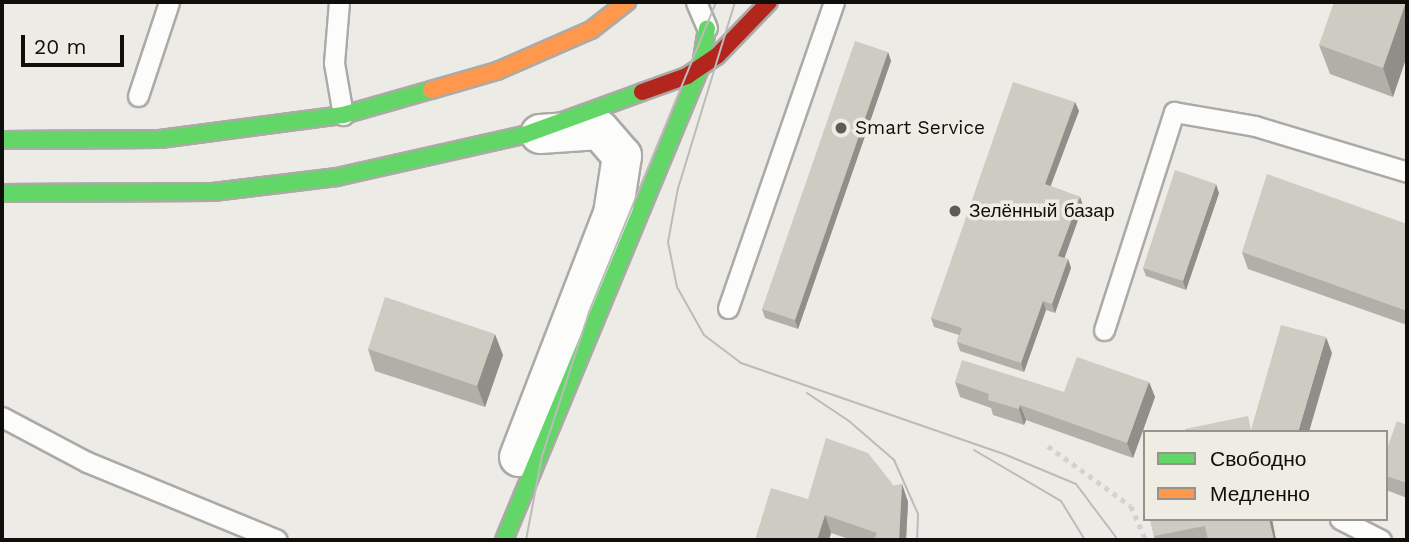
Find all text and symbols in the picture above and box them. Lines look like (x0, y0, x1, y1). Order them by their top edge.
scale bar (24, 21, 128, 65)
text: 20 m (34, 34, 86, 59)
place label: Smart Service (855, 117, 985, 139)
marker: Smart Service (833, 120, 849, 136)
place label: Зелённый базар (969, 200, 1114, 222)
marker: Зелённый базар (947, 203, 963, 219)
legend (1143, 430, 1388, 521)
text: Свободно (1210, 446, 1307, 471)
text: Медленно (1210, 481, 1310, 506)

